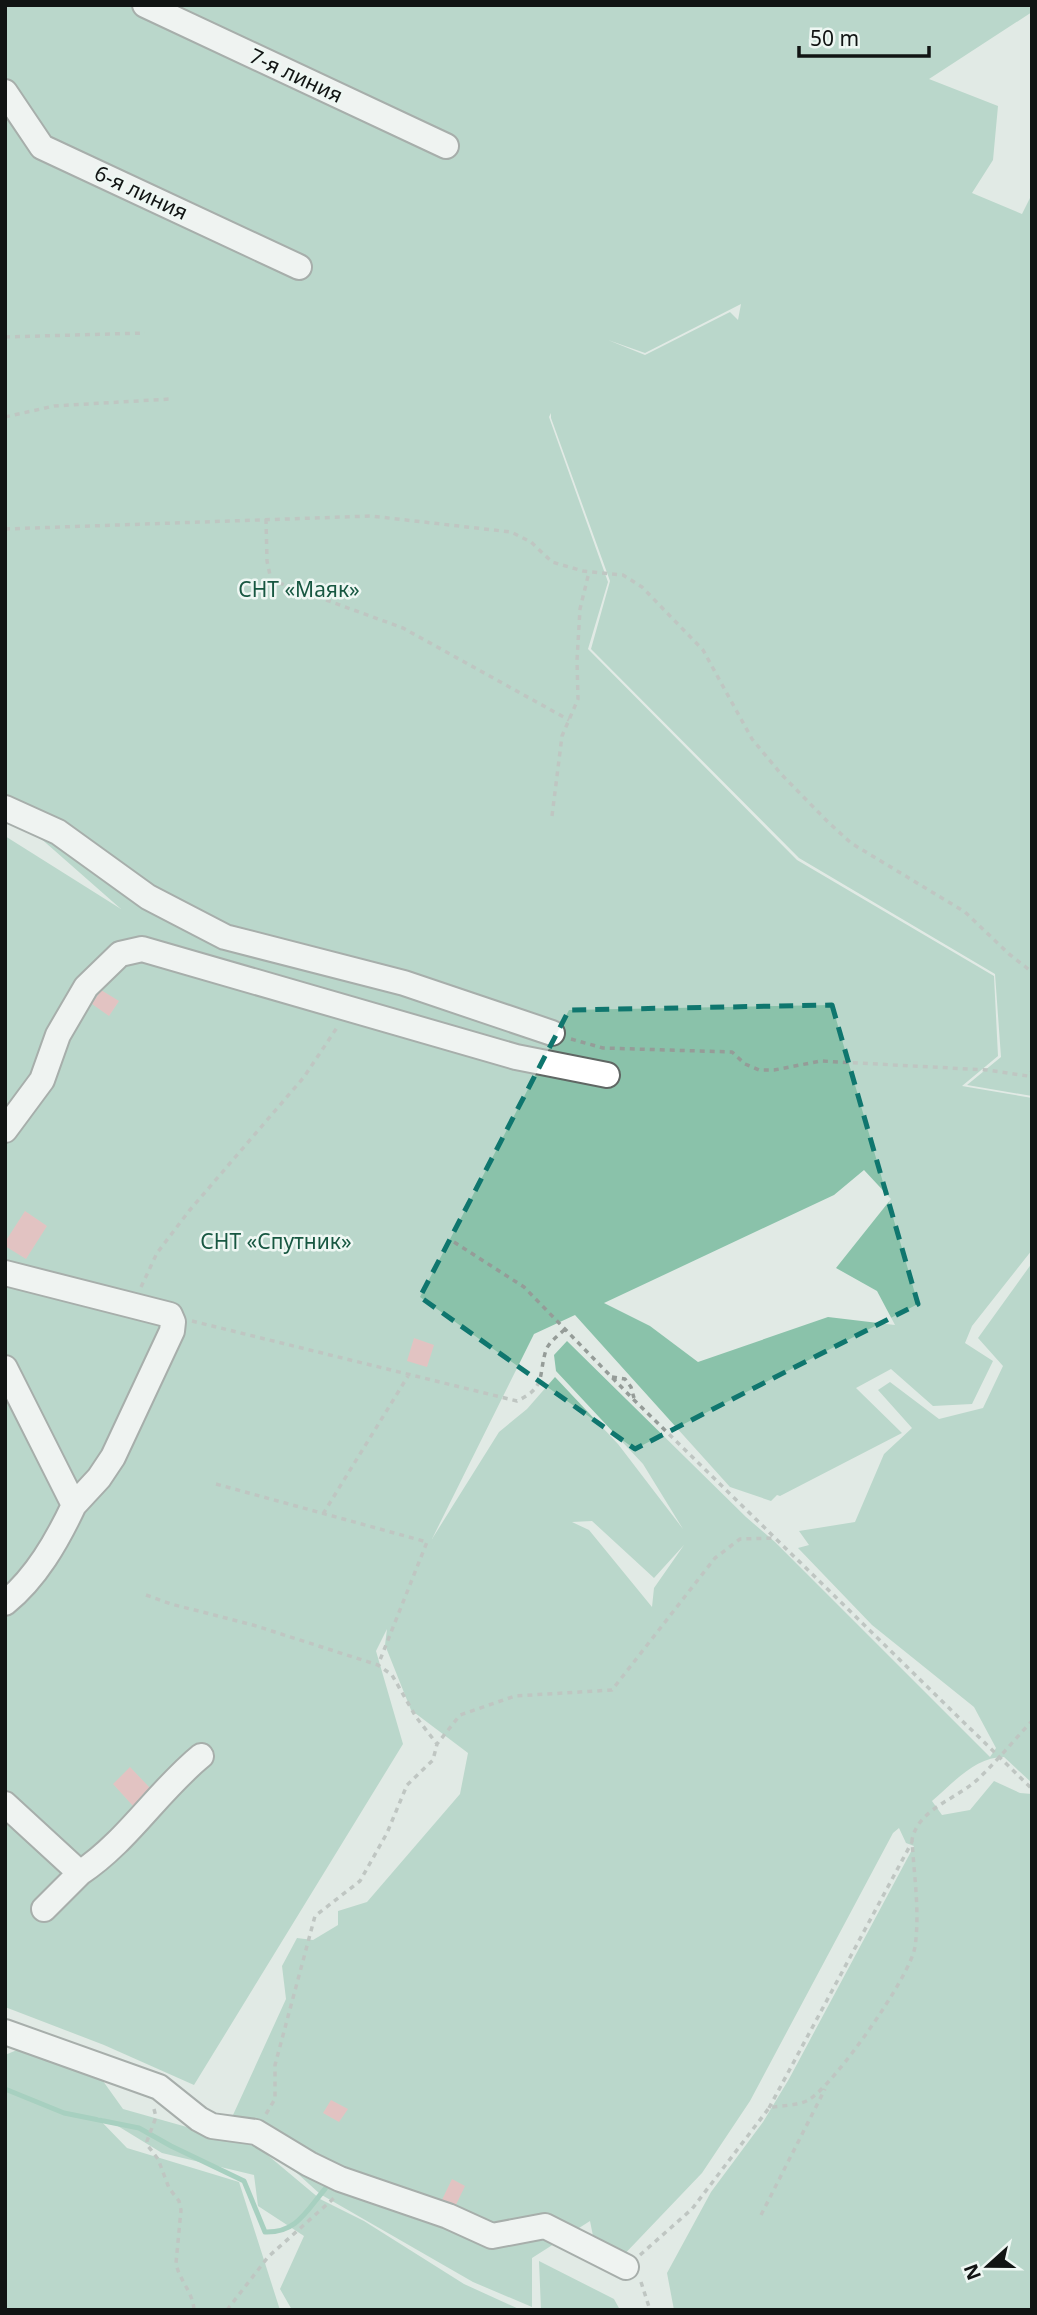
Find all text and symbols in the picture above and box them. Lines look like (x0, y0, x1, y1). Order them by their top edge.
scale bar (799, 14, 928, 58)
text: 50 m (810, 24, 859, 52)
street label: 7-я линия (245, 41, 348, 109)
street label: 6-я линия (90, 158, 193, 226)
park label: СНТ «Маяк» (238, 575, 360, 603)
park label: СНТ «Спутник» (200, 1227, 352, 1255)
north arrow (953, 2231, 1023, 2301)
text: N (957, 2260, 987, 2284)

